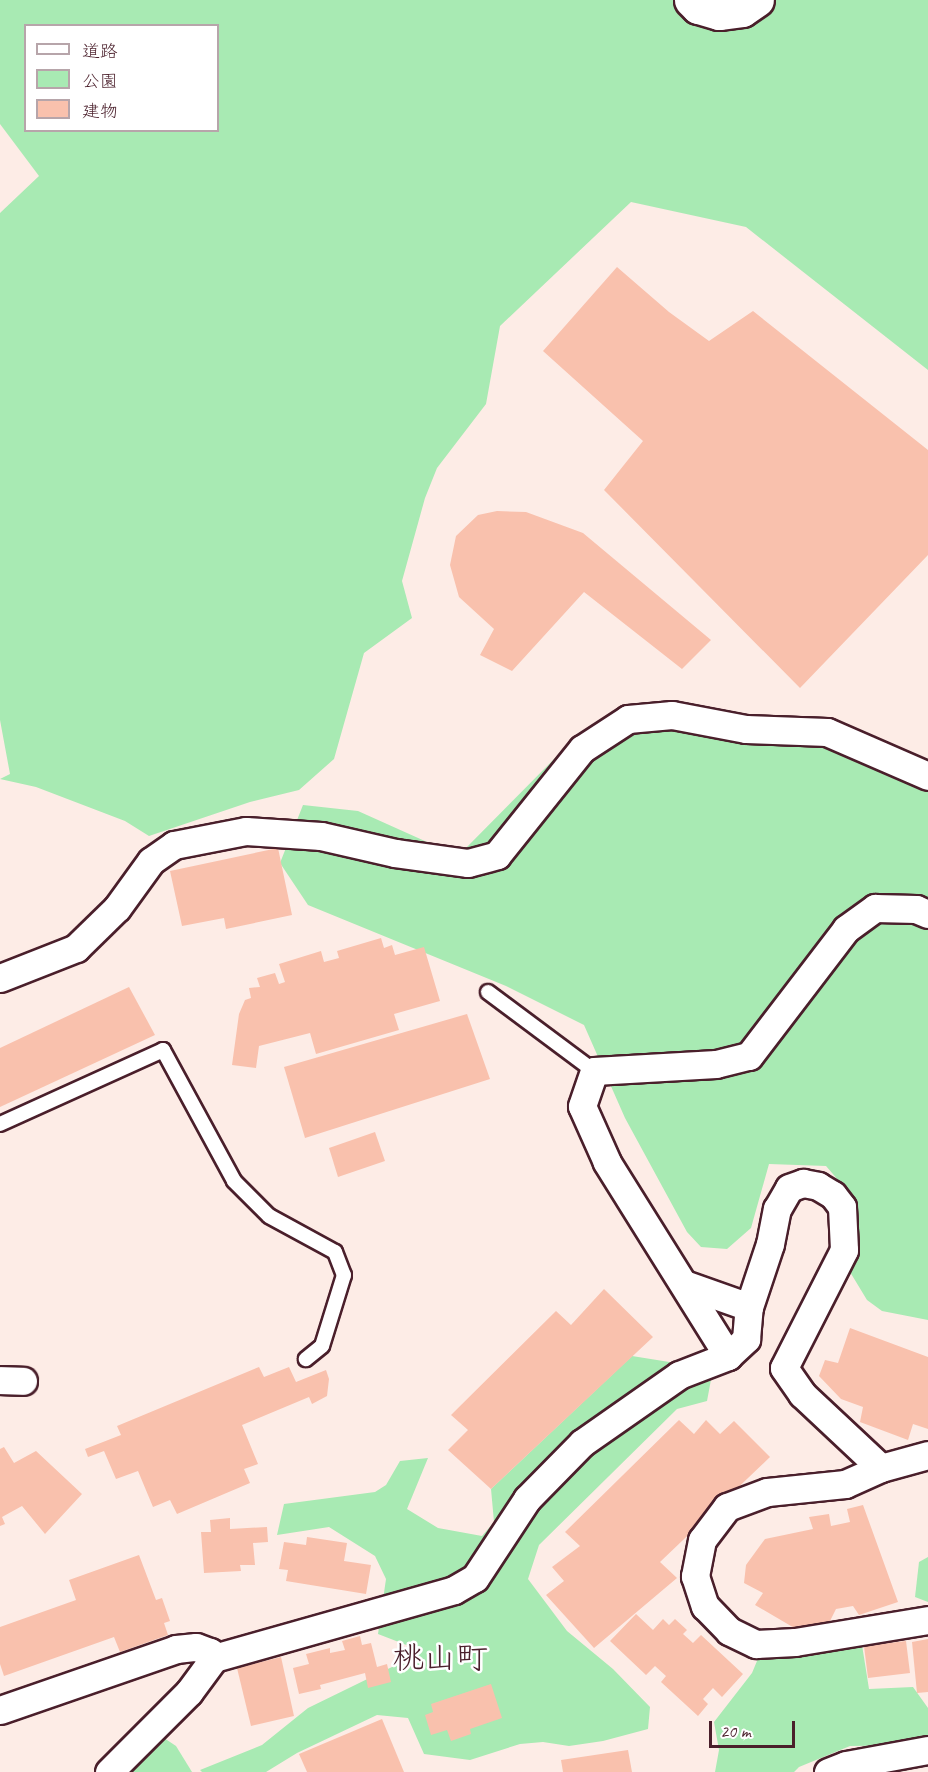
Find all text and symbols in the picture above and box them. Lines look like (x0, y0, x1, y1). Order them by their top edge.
legend (24, 24, 219, 132)
text: 道路 (82, 40, 118, 62)
text: 公園 (82, 70, 118, 92)
text: 建物 (82, 100, 118, 122)
district label: 桃山町 (392, 1639, 488, 1677)
scale bar (712, 1709, 798, 1747)
text: 20 m (720, 1720, 751, 1742)

